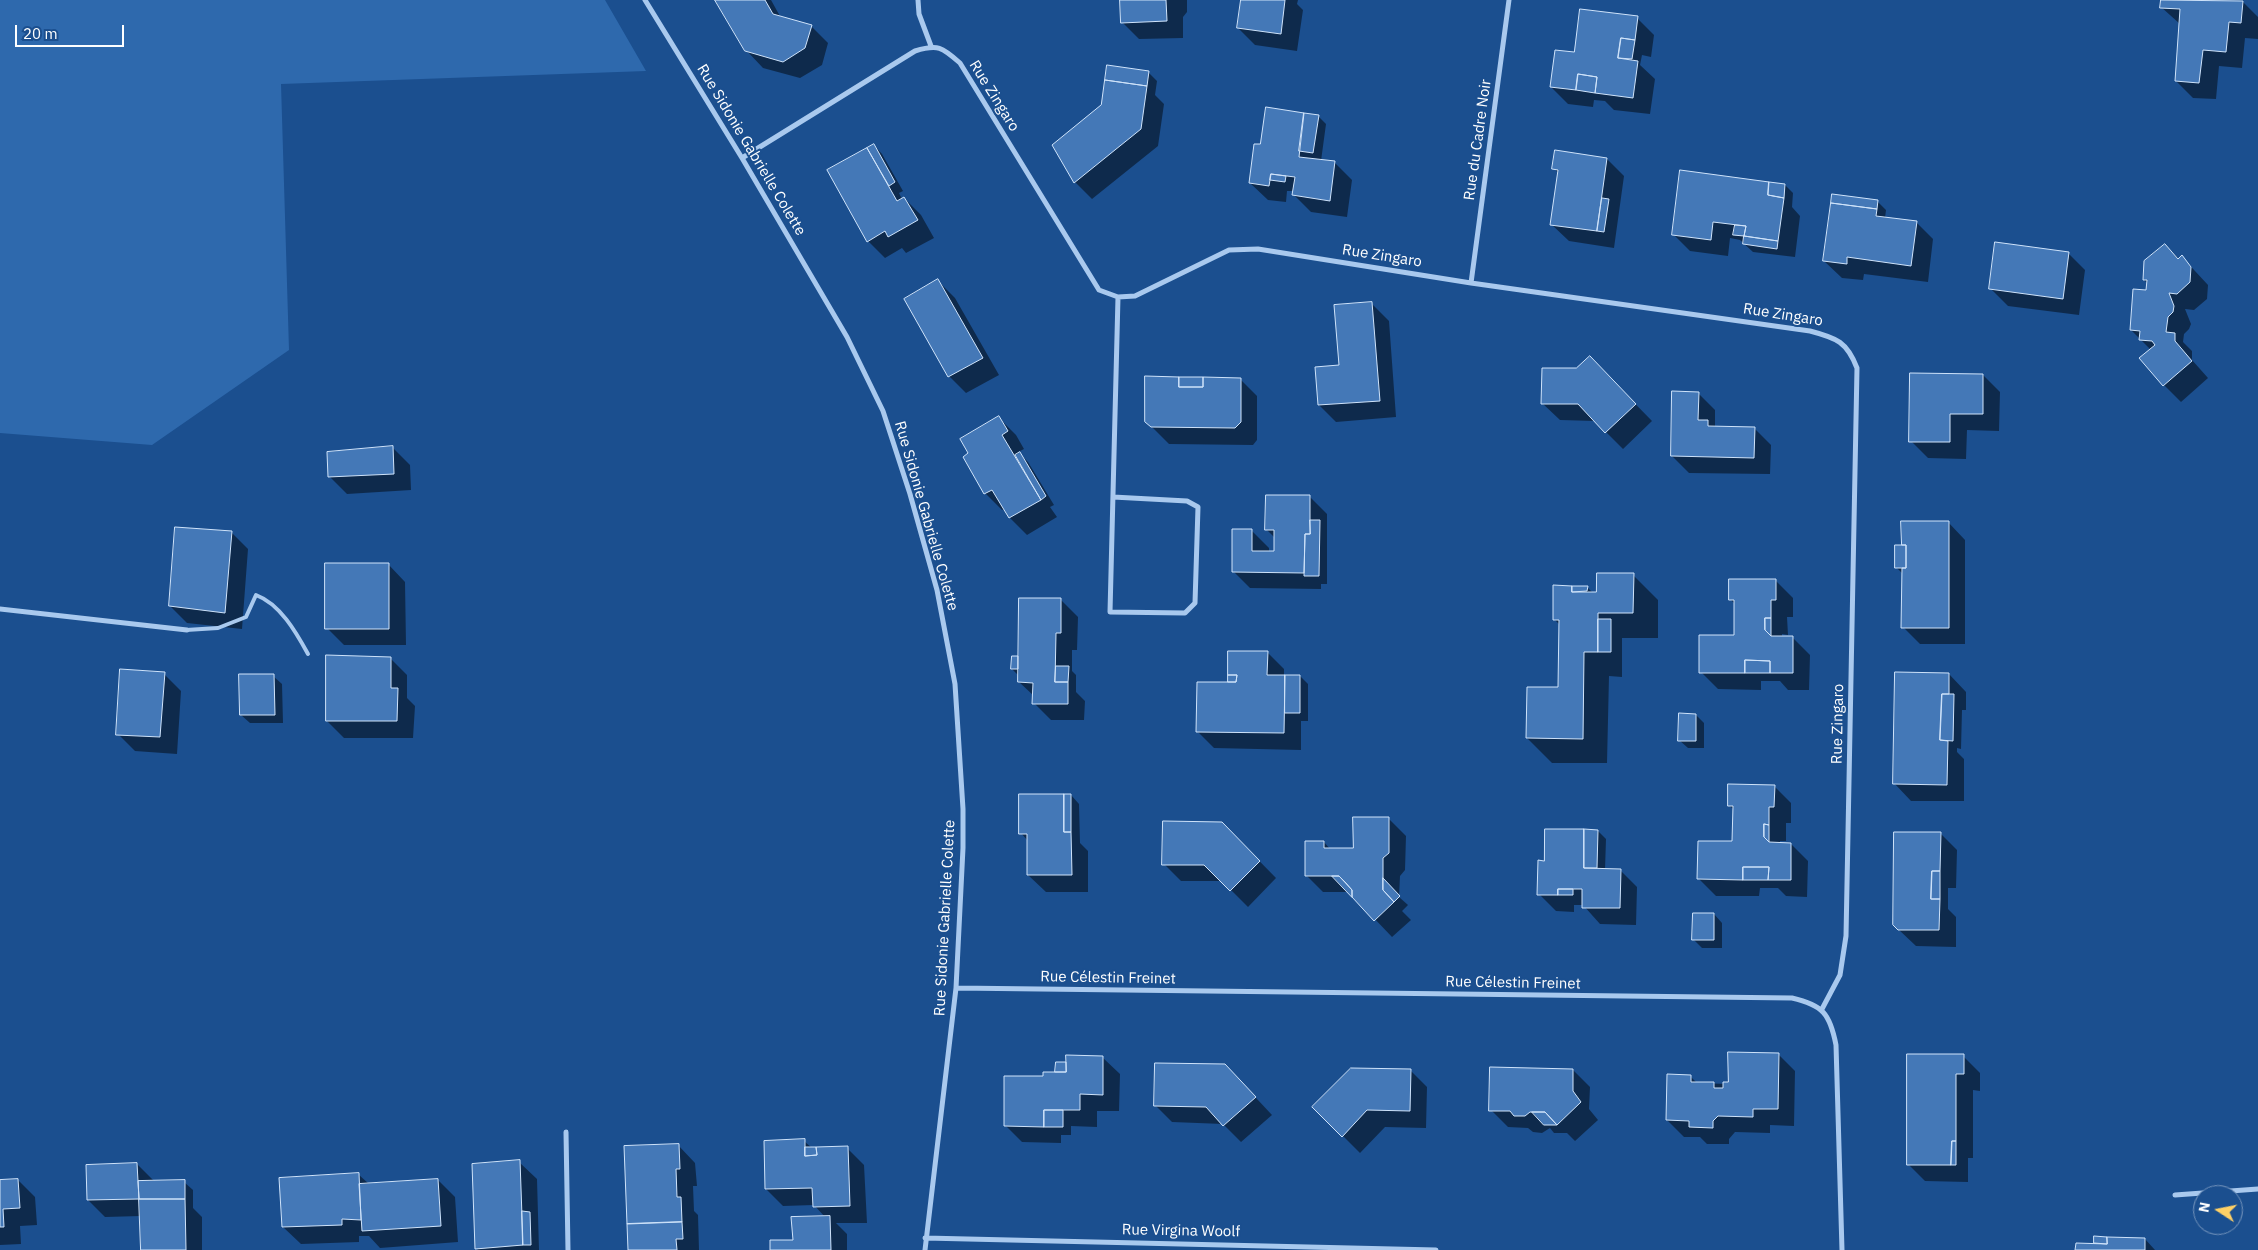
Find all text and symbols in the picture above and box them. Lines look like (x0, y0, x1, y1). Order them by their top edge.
scale bar (18, 15, 126, 47)
text: 20 m (23, 24, 58, 43)
street label: Rue Zingaro (965, 57, 1023, 135)
street label: Rue Sidonie Gabrielle Colette (693, 61, 809, 239)
street label: Rue du Cadre Noir (1461, 78, 1495, 202)
street label: Rue Zingaro (1341, 241, 1423, 271)
street label: Rue Zingaro (1742, 300, 1824, 330)
street label: Rue Sidonie Gabrielle Colette (890, 419, 962, 613)
street label: Rue Zingaro (1828, 684, 1848, 764)
street label: Rue Sidonie Gabrielle Colette (931, 819, 959, 1017)
street label: Rue Célestin Freinet (1040, 968, 1176, 988)
street label: Rue Célestin Freinet (1445, 973, 1581, 993)
north arrow (2193, 1185, 2243, 1235)
text: N (2194, 1201, 2214, 1214)
street label: Rue Virgina Woolf (1122, 1221, 1240, 1241)

